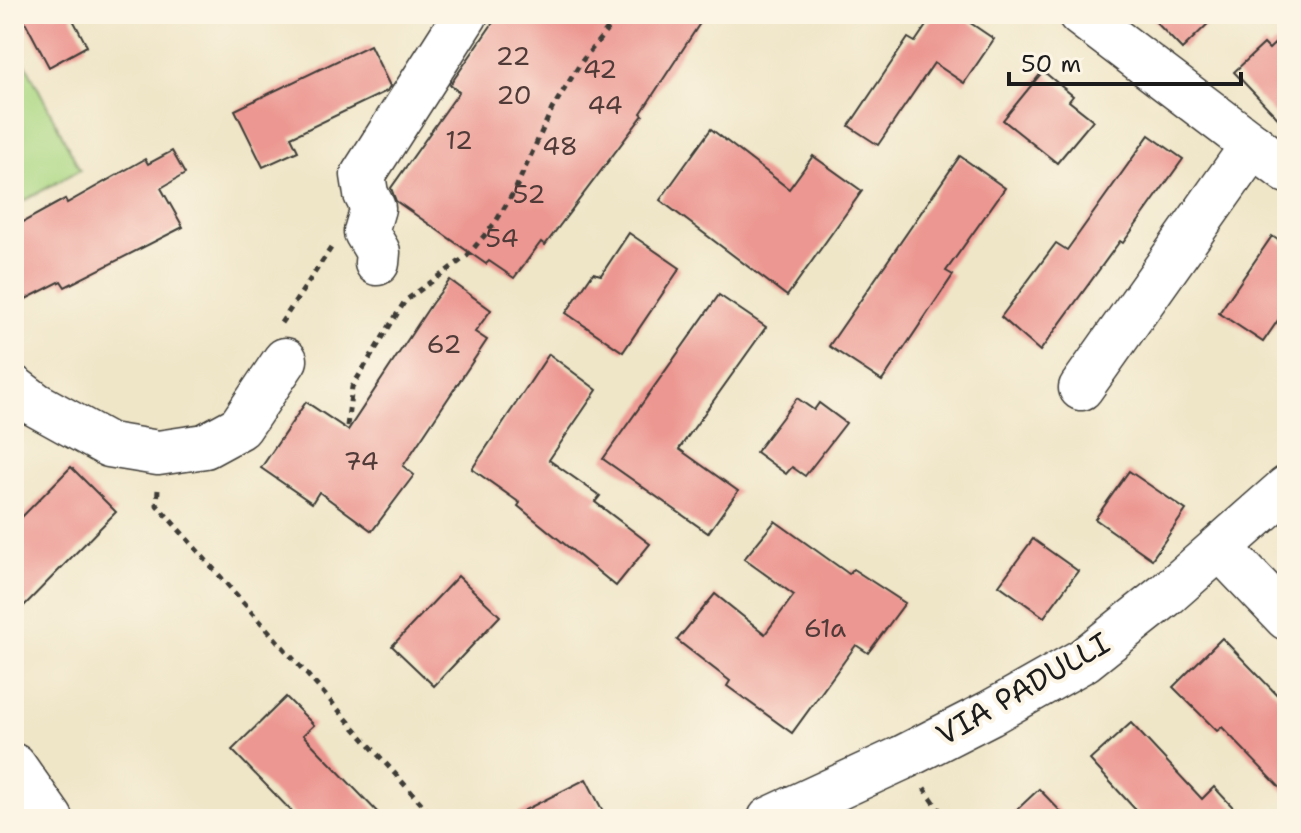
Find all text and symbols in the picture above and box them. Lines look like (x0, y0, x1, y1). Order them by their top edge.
scale bar (1009, 36, 1241, 86)
house number: 22 (495, 38, 531, 73)
text: 50 m (1021, 48, 1081, 80)
house number: 42 (583, 51, 617, 86)
house number: 20 (496, 77, 532, 112)
house number: 44 (587, 87, 623, 122)
house number: 12 (445, 122, 473, 157)
house number: 48 (542, 128, 578, 163)
house number: 52 (513, 176, 545, 211)
house number: 54 (485, 220, 519, 255)
house number: 62 (427, 326, 461, 361)
house number: 74 (343, 443, 379, 478)
house number: 61a (804, 610, 846, 645)
street label: VIA PADULLI (929, 622, 1117, 755)

